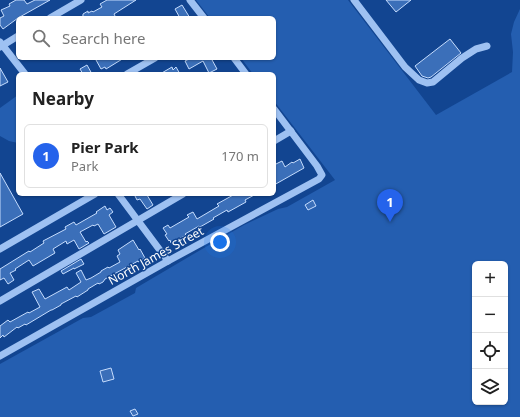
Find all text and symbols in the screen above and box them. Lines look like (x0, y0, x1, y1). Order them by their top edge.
search box (16, 16, 276, 60)
icon: search (30, 27, 52, 49)
text: Search here (62, 28, 145, 48)
text: Nearby (32, 87, 94, 110)
text: Pier Park (71, 137, 139, 157)
text: 1 (42, 147, 50, 165)
text: 170 m (221, 147, 259, 165)
text: Park (71, 157, 98, 175)
pin: 1 (377, 189, 403, 222)
street label: North James Street (105, 222, 207, 289)
your location (210, 232, 230, 252)
map controls (472, 261, 508, 405)
button: + (472, 261, 508, 297)
button: − (472, 297, 508, 333)
button: locate (472, 333, 508, 369)
button: layers (472, 369, 508, 405)

